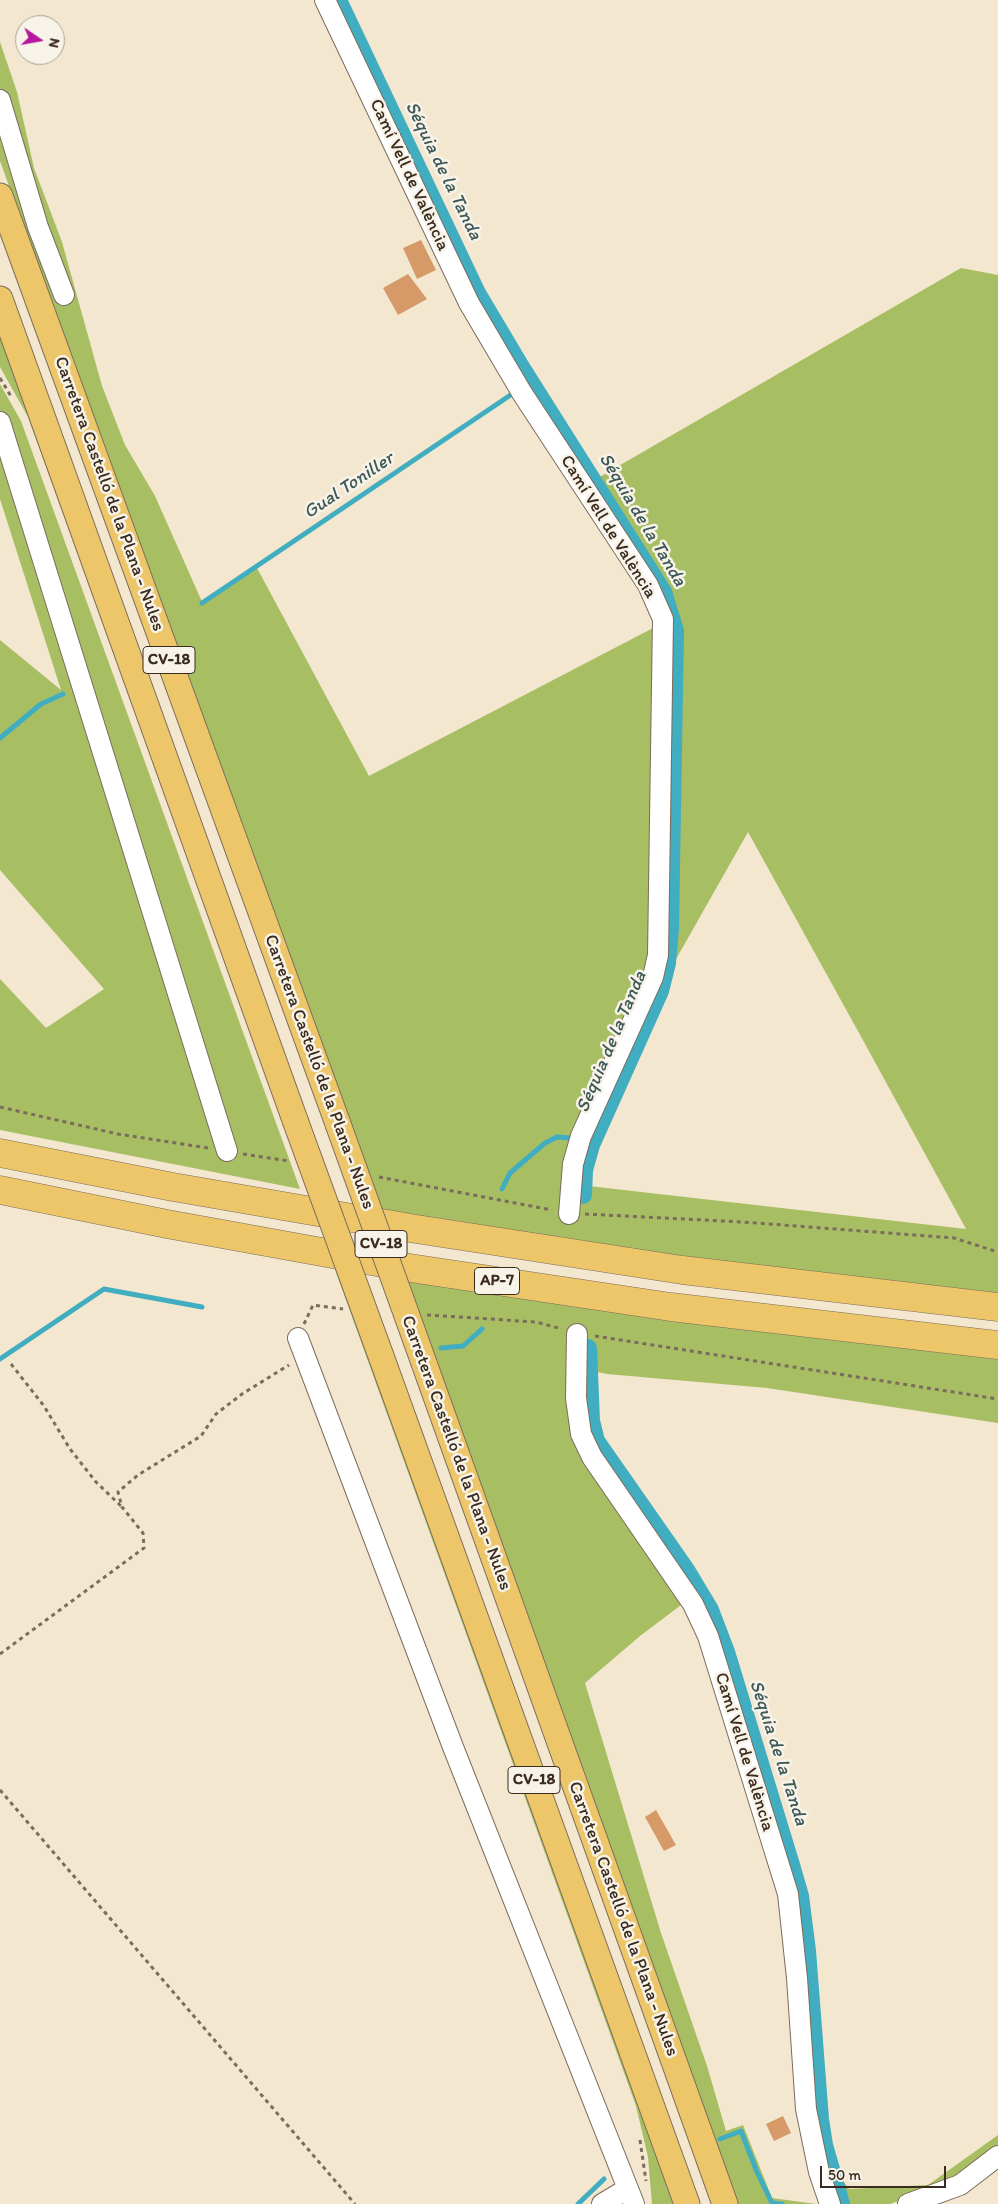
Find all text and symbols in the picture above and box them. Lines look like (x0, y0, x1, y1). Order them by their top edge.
north arrow (15, 15, 65, 65)
text: N (45, 37, 63, 49)
street label: Camí Vell de València (364, 96, 454, 254)
water label: Séquia de la Tanda (400, 98, 486, 244)
street label: Carretera Castelló de la Plana - Nules (49, 354, 169, 634)
water label: Gual Toniller (299, 447, 399, 525)
water label: Séquia de la Tanda (593, 449, 691, 591)
street label: Camí Vell de València (555, 451, 661, 603)
road number: CV-18 (143, 646, 195, 674)
street label: Carretera Castelló de la Plana - Nules (259, 932, 379, 1212)
water label: Séquia de la Tanda (572, 968, 652, 1116)
road number: CV-18 (355, 1230, 407, 1258)
road number: AP-7 (474, 1268, 520, 1294)
street label: Carretera Castelló de la Plana - Nules (396, 1313, 516, 1593)
street label: Camí Vell de València (710, 1670, 778, 1834)
water label: Séquia de la Tanda (744, 1678, 812, 1828)
road number: CV-18 (508, 1766, 560, 1794)
street label: Carretera Castelló de la Plana - Nules (563, 1779, 683, 2059)
scale bar (823, 2156, 949, 2188)
text: 50 m (828, 2166, 861, 2184)

